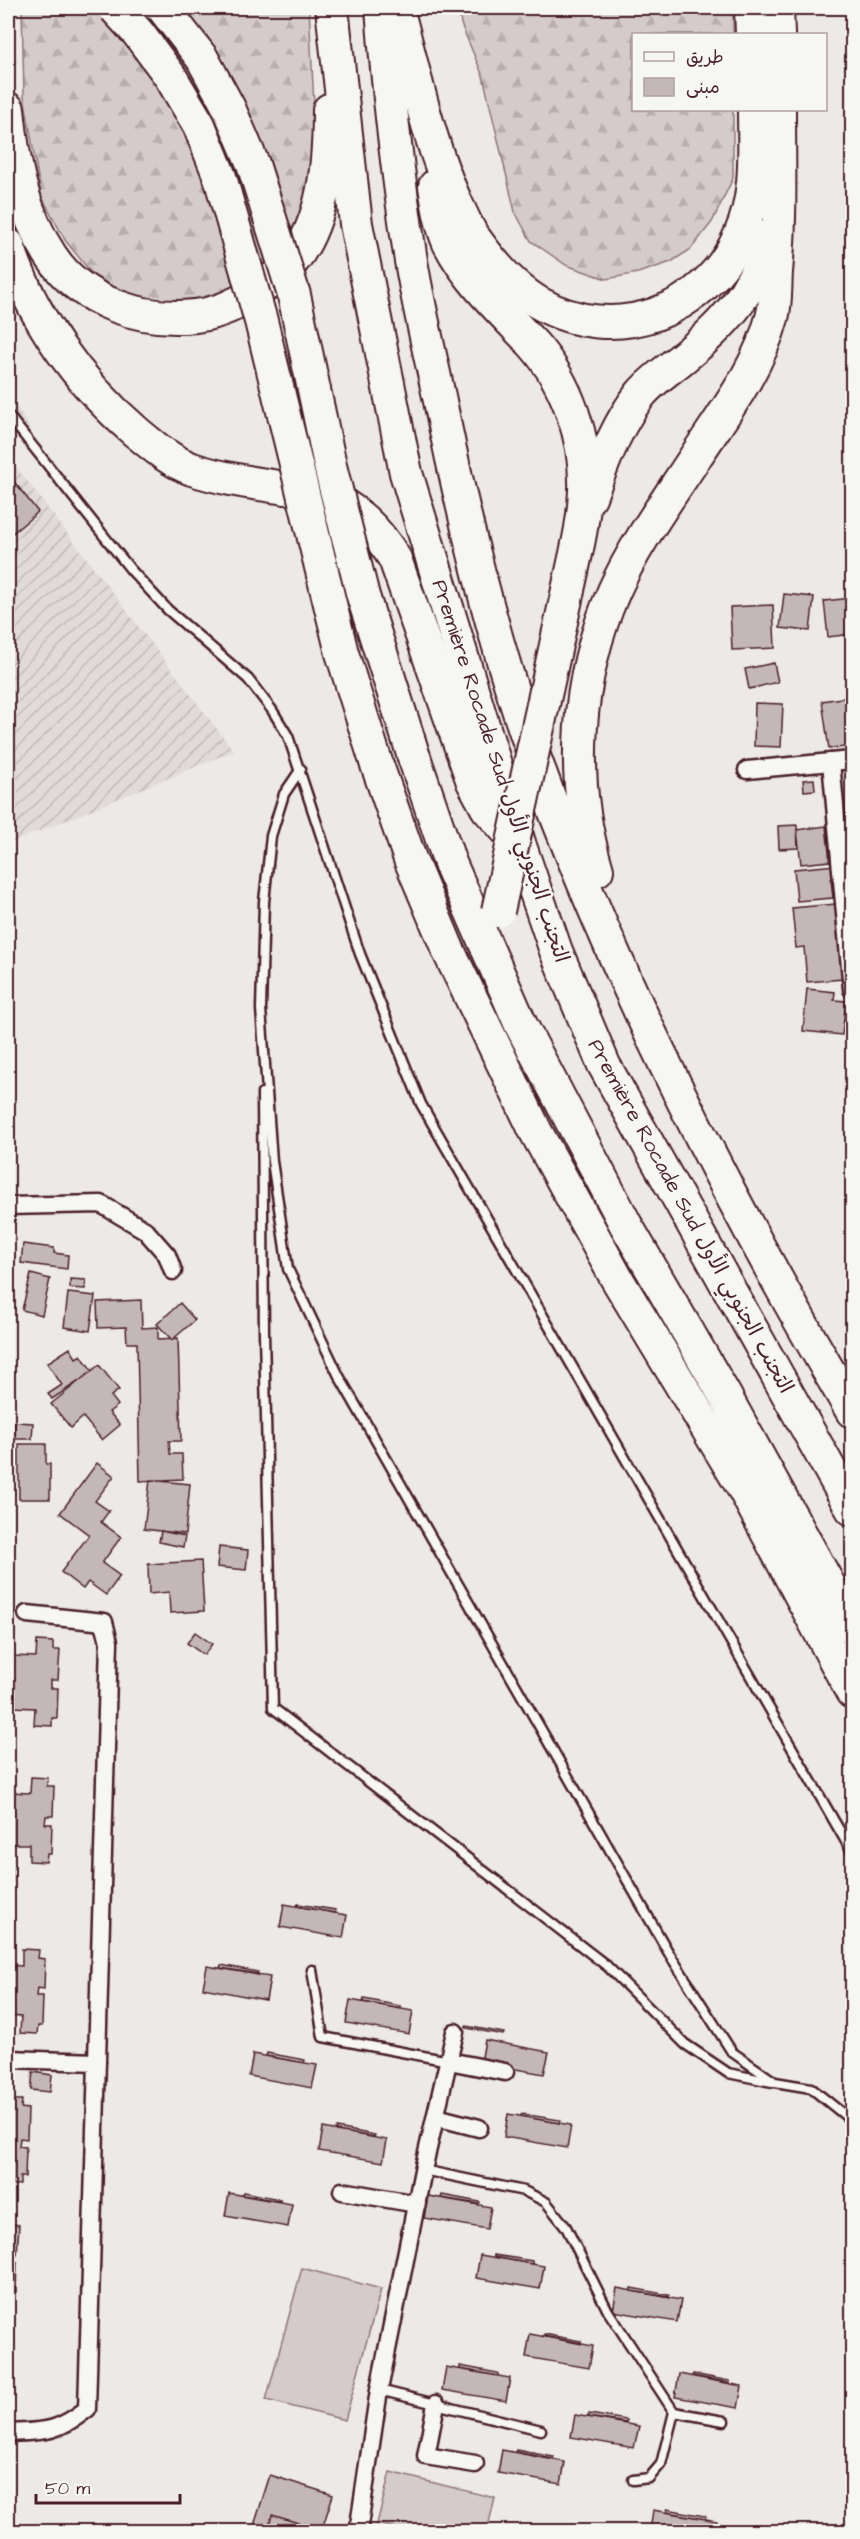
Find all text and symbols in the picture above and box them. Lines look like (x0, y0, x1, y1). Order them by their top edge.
legend (632, 33, 827, 111)
text: طريق (686, 45, 724, 70)
text: مبنى (686, 75, 720, 100)
street label: Première Rocade Sud التجنب الجنوبي الأول (421, 576, 576, 968)
street label: Première Rocade Sud التجنب الجنوبي الأول (577, 1034, 800, 1401)
scale bar (36, 2467, 180, 2505)
text: 50 m (45, 2476, 90, 2501)

